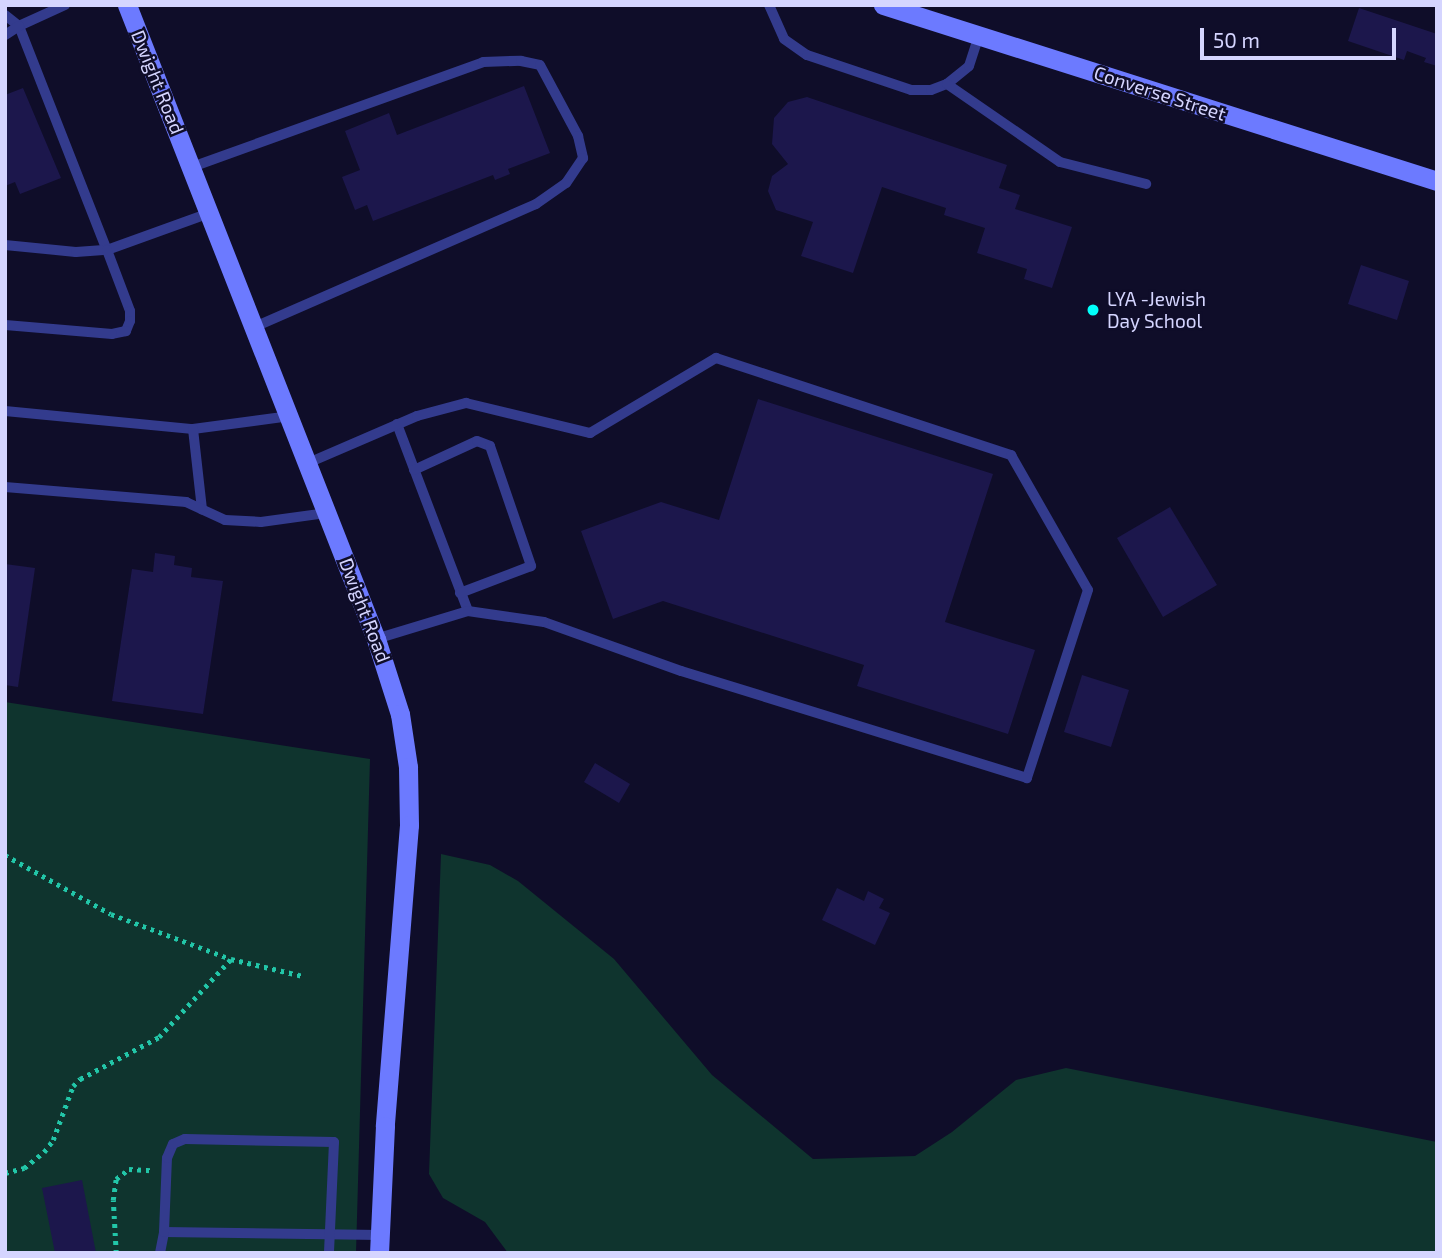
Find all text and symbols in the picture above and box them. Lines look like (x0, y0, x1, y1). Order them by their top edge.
scale bar (1204, 14, 1400, 58)
street label: Dwight Road (127, 27, 189, 137)
text: 50 m (1213, 27, 1260, 52)
street label: Converse Street (1091, 61, 1229, 125)
place label: LYA -Jewish Day School (1107, 288, 1206, 332)
marker: LYA -Jewish Day School (1085, 302, 1101, 318)
street label: Dwight Road (335, 555, 395, 665)

